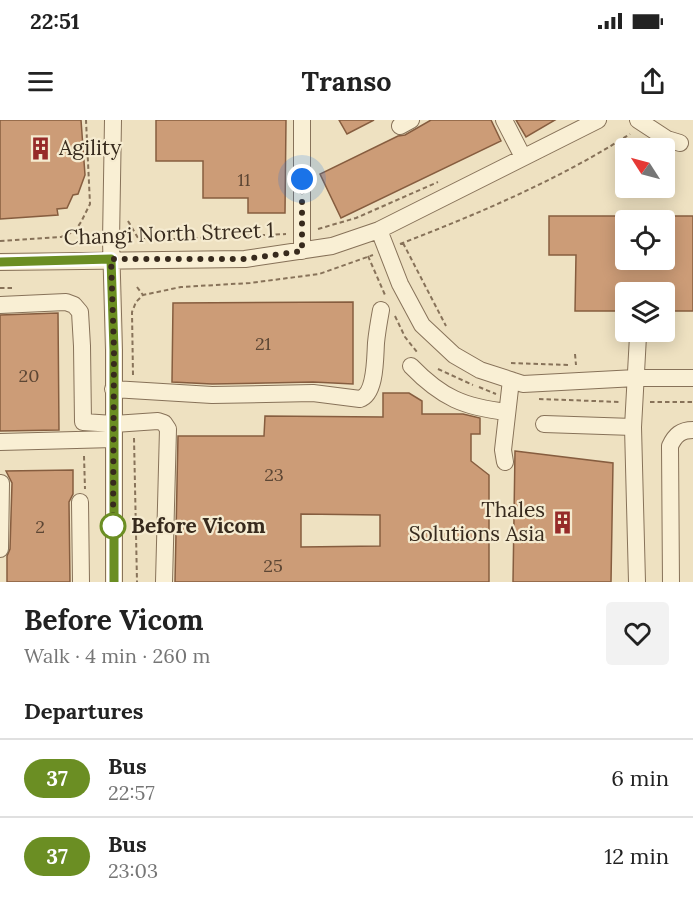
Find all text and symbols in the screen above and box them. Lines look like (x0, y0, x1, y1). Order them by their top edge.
text: 22:51 (30, 7, 80, 35)
text: Transo (301, 64, 392, 98)
icon: menu (24, 65, 57, 98)
icon: share (636, 65, 669, 98)
place label: Agility (58, 134, 121, 161)
building icon: Agility (28, 135, 54, 161)
north arrow (615, 138, 675, 198)
map controls (615, 138, 675, 342)
your location (287, 164, 317, 194)
house number: 11 (237, 168, 251, 191)
button: locate (615, 210, 675, 270)
street label: Changi North Street 1 (63, 216, 275, 251)
button: layers (615, 282, 675, 342)
house number: 21 (255, 332, 271, 355)
house number: 20 (19, 364, 39, 387)
house number: 23 (264, 463, 284, 486)
place label: Thales Solutions Asia (409, 496, 545, 547)
building icon: Thales Solutions Asia (550, 509, 576, 535)
place label: Before Vicom (131, 512, 266, 539)
marker: Before Vicom (100, 513, 126, 539)
house number: 2 (35, 515, 45, 538)
house number: 25 (263, 554, 283, 577)
text: Before Vicom (24, 602, 204, 638)
button: heart (606, 602, 669, 665)
text: Walk · 4 min · 260 m (24, 643, 210, 668)
text: Departures (24, 697, 143, 725)
text: Bus (108, 752, 147, 780)
text: 6 min (611, 764, 669, 792)
text: 37 (46, 765, 68, 792)
text: 22:57 (108, 780, 155, 805)
text: Bus (108, 830, 147, 858)
text: 12 min (604, 842, 669, 870)
text: 37 (46, 843, 68, 870)
text: 23:03 (108, 858, 158, 883)

